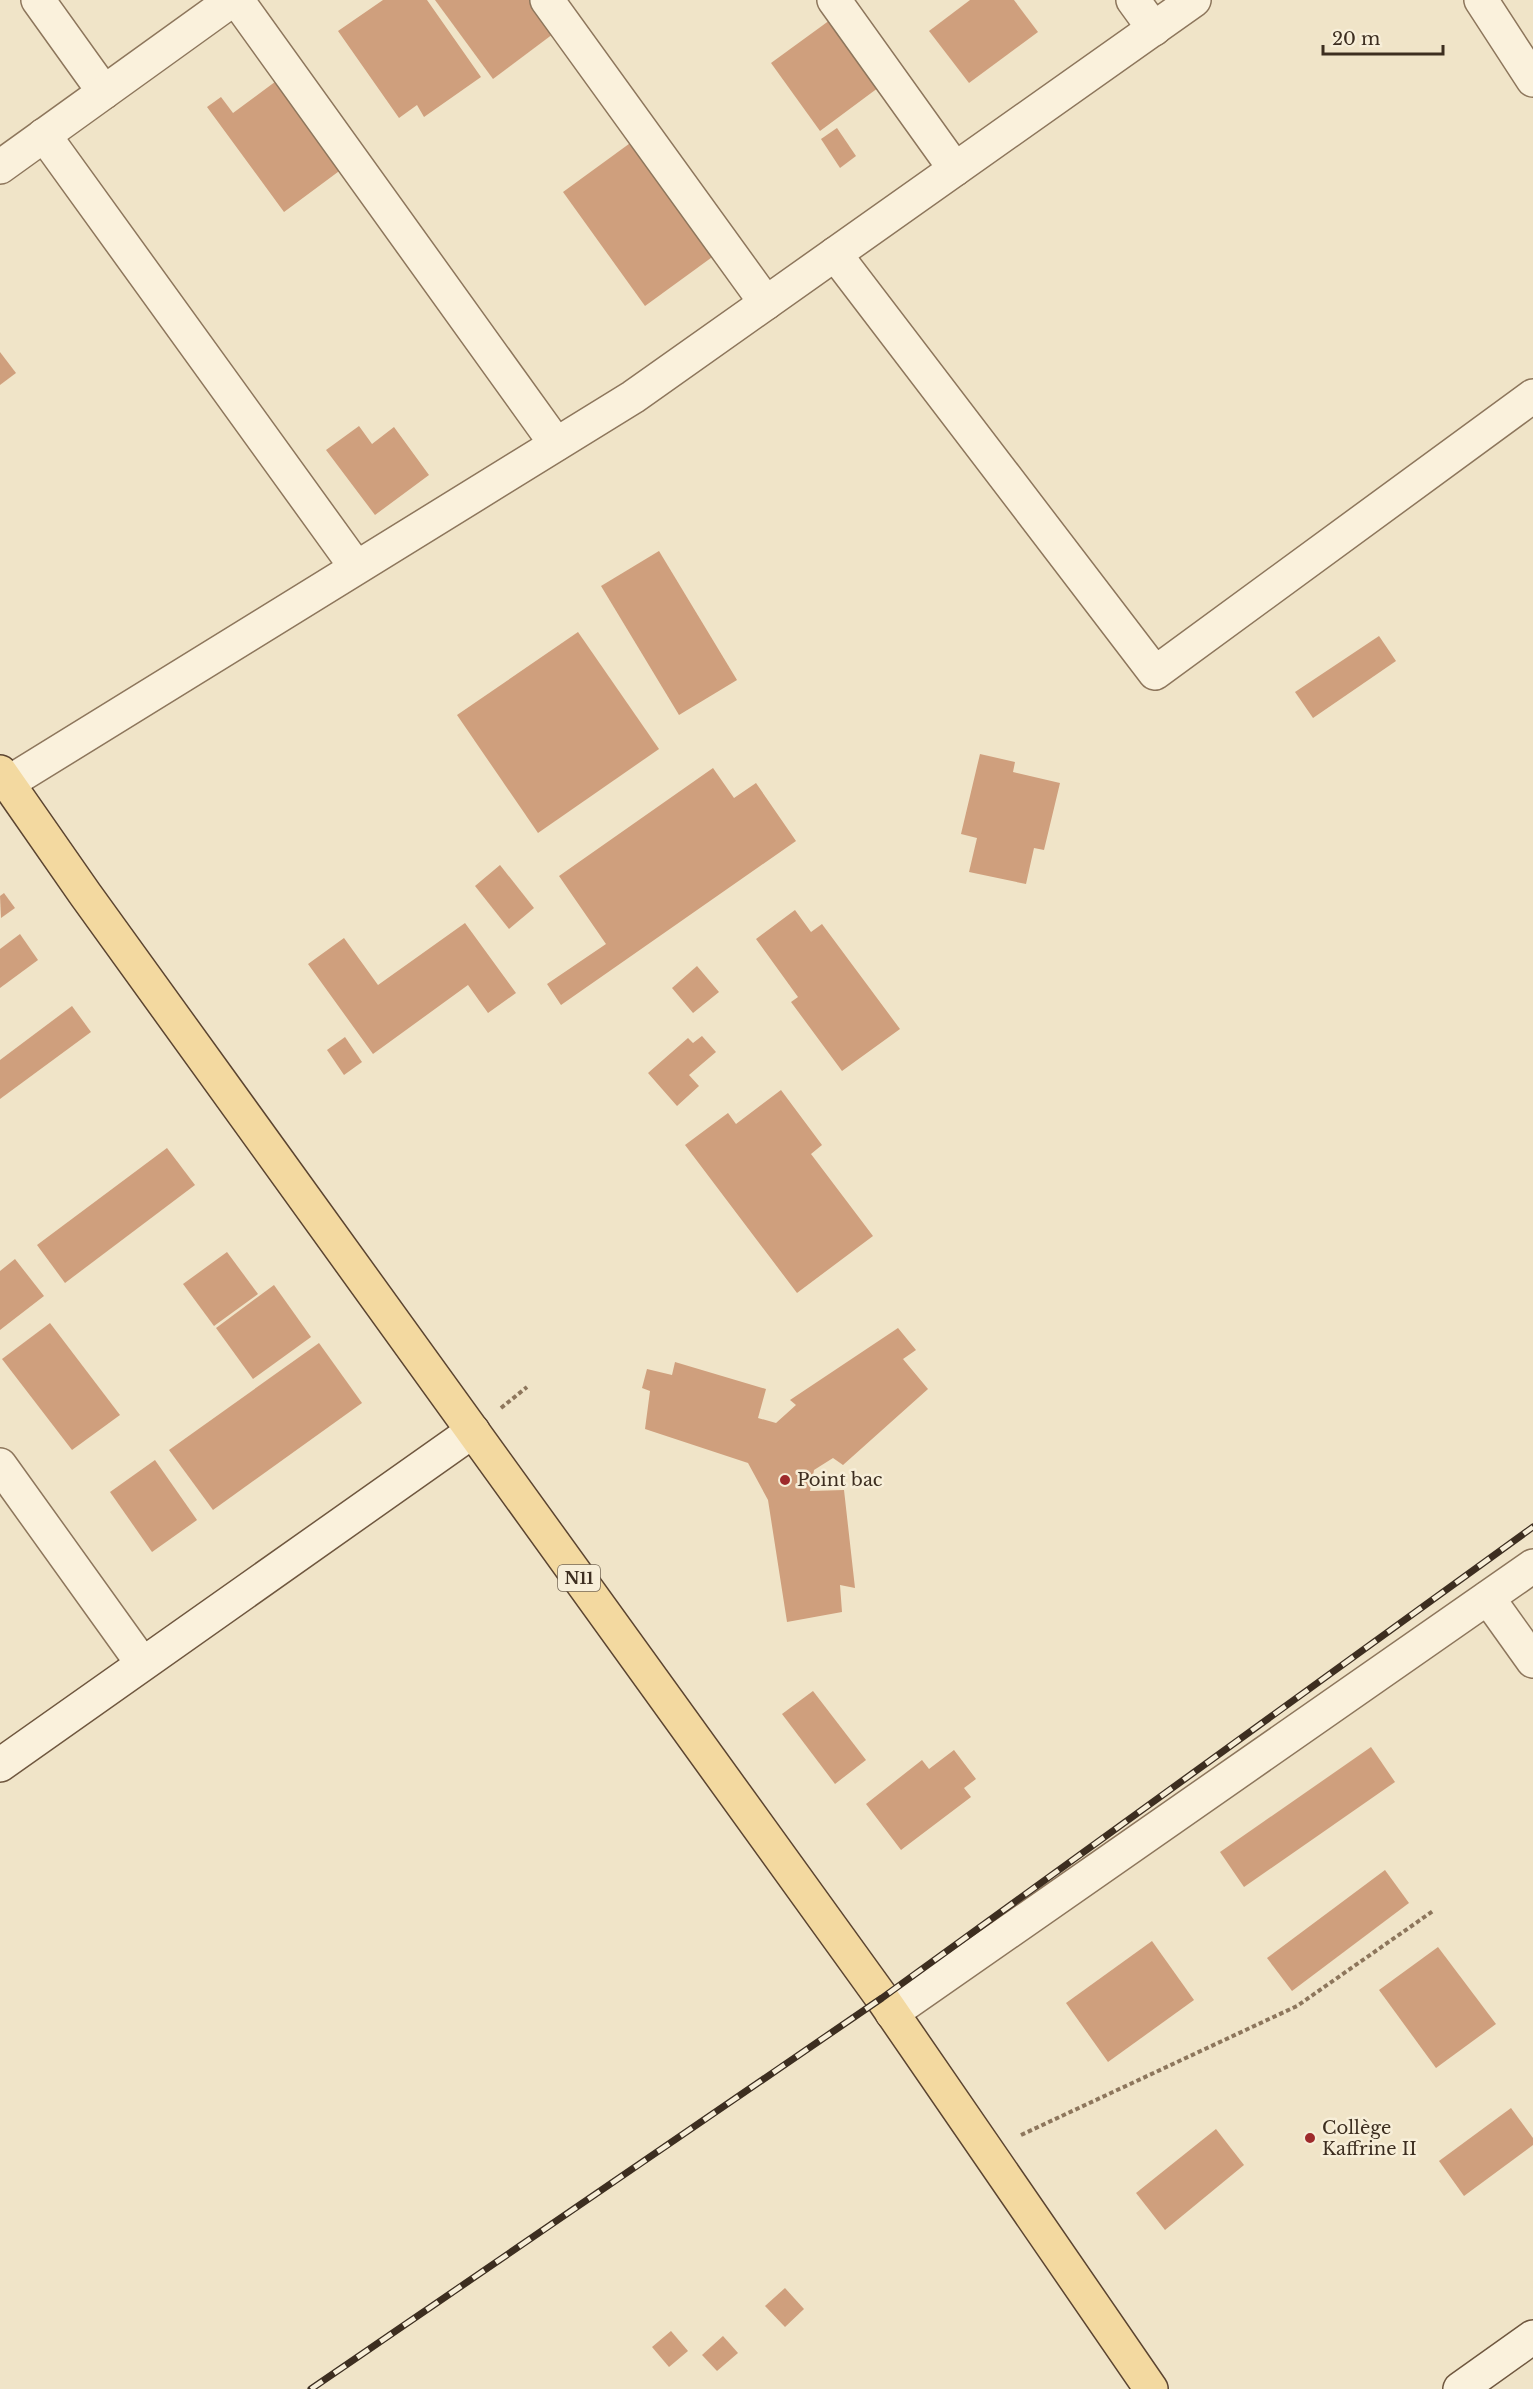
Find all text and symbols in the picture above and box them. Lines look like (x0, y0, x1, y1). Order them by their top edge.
scale bar (1323, 18, 1443, 56)
text: 20 m (1332, 28, 1380, 50)
place label: Point bac (797, 1469, 883, 1491)
marker: Point bac (778, 1473, 792, 1487)
road number: N11 (558, 1565, 600, 1591)
place label: Collège Kaffrine II (1322, 2117, 1417, 2160)
marker: Collège Kaffrine II (1303, 2131, 1317, 2145)

